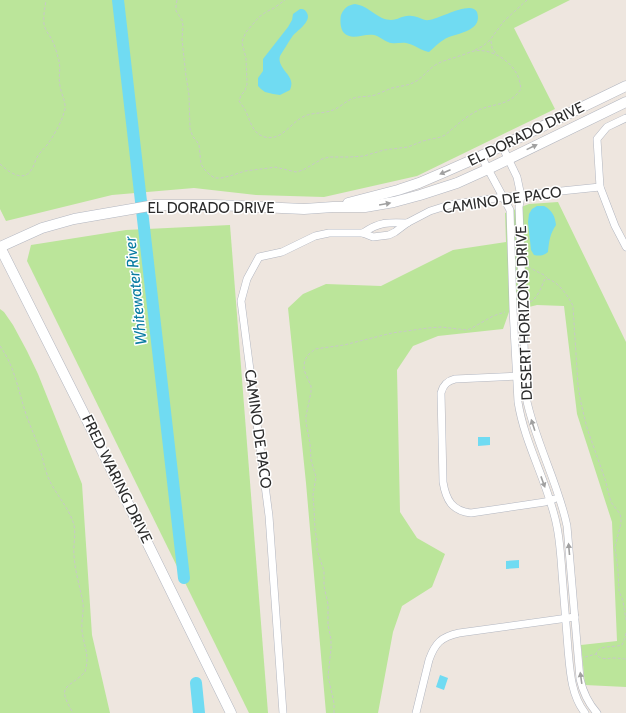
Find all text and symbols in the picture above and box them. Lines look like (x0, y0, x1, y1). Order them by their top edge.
street label: EL DORADO DRIVE (465, 98, 587, 170)
one-way arrow (526, 144, 538, 150)
one-way arrow (440, 169, 451, 175)
street label: CAMINO DE PACO (441, 183, 563, 217)
street label: EL DORADO DRIVE (147, 199, 275, 217)
one-way arrow (379, 200, 391, 206)
street label: DESERT HORIZONS DRIVE (512, 225, 536, 401)
water label: Whitewater River (120, 235, 151, 346)
street label: CAMINO DE PACO (241, 368, 275, 490)
street label: FRED WARING DRIVE (78, 412, 156, 546)
one-way arrow (530, 418, 536, 430)
one-way arrow (541, 477, 547, 489)
one-way arrow (566, 543, 573, 555)
one-way arrow (578, 672, 584, 684)

